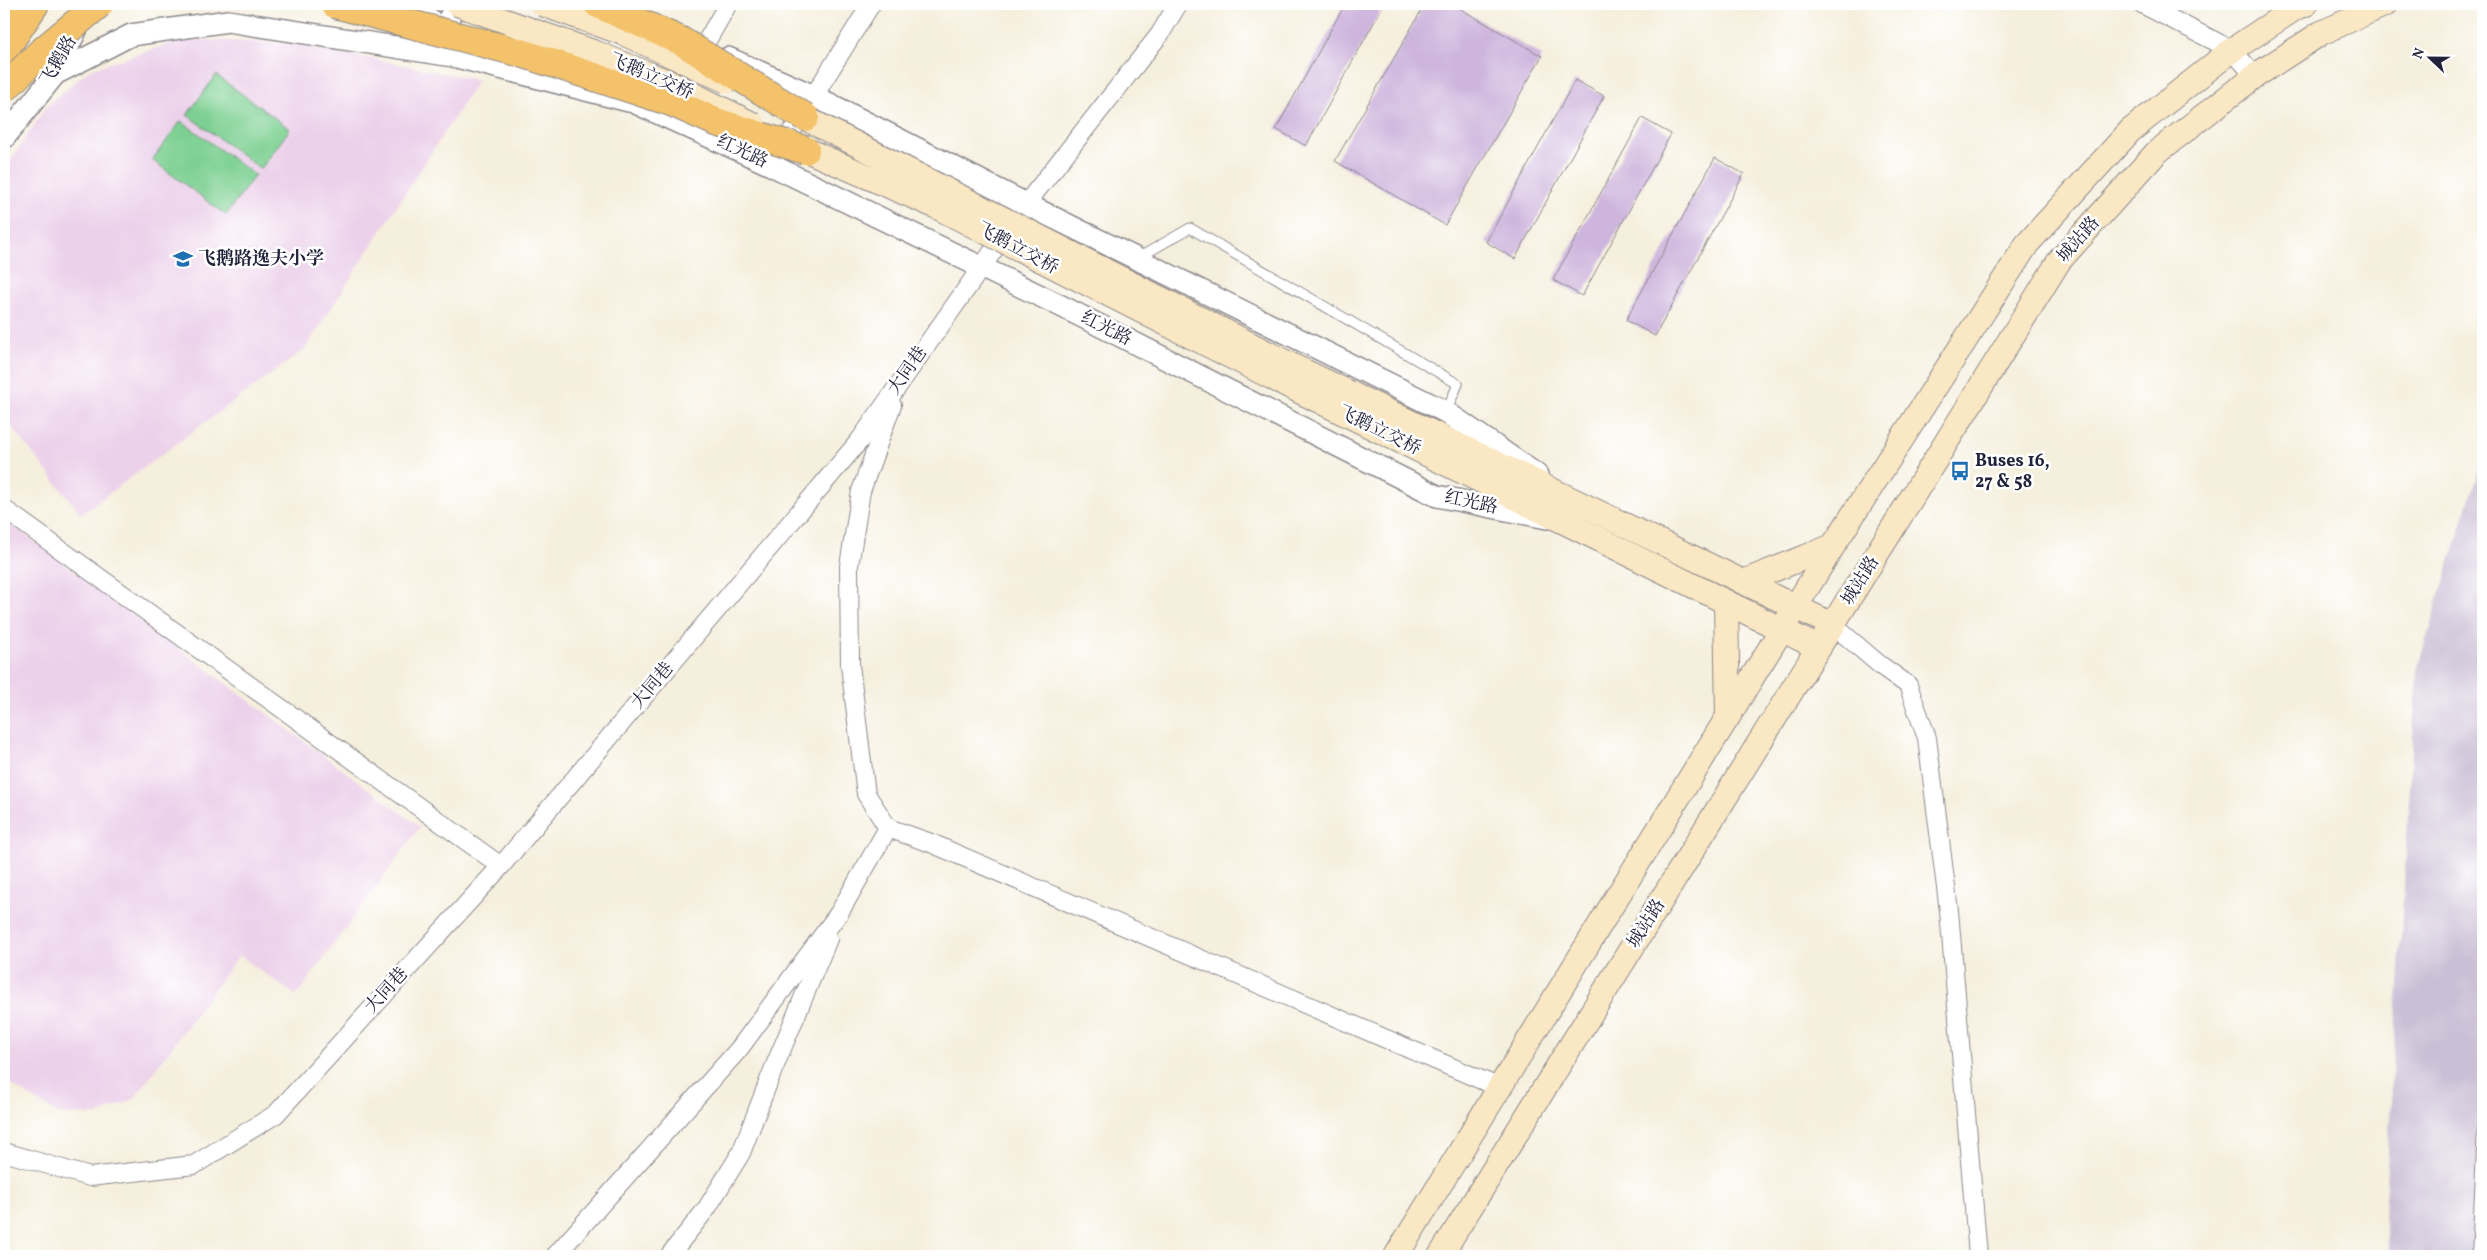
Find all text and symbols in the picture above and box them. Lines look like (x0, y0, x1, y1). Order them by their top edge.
street label: 飞鹅路 (35, 31, 83, 91)
north arrow (2404, 32, 2454, 82)
text: N (2409, 45, 2430, 62)
street label: 飞鹅立交桥 (605, 48, 697, 106)
street label: 红光路 (712, 129, 772, 175)
street label: 城站路 (2052, 211, 2106, 269)
street label: 飞鹅立交桥 (971, 217, 1063, 281)
place label: 飞鹅路逸夫小学 (198, 247, 324, 272)
school or university icon: 飞鹅路逸夫小学 (172, 248, 194, 270)
street label: 红光路 (1076, 306, 1136, 352)
street label: 大同巷 (882, 342, 934, 400)
street label: 飞鹅立交桥 (1333, 400, 1425, 462)
place label: Buses 16, 27 & 58 (1975, 449, 2050, 495)
bus stop icon: Buses 16, 27 & 58 (1949, 460, 1971, 482)
street label: 红光路 (1442, 485, 1500, 521)
street label: 城站路 (1836, 551, 1886, 611)
street label: 大同巷 (626, 657, 680, 715)
street label: 城站路 (1622, 894, 1672, 954)
street label: 大同巷 (360, 963, 414, 1019)

